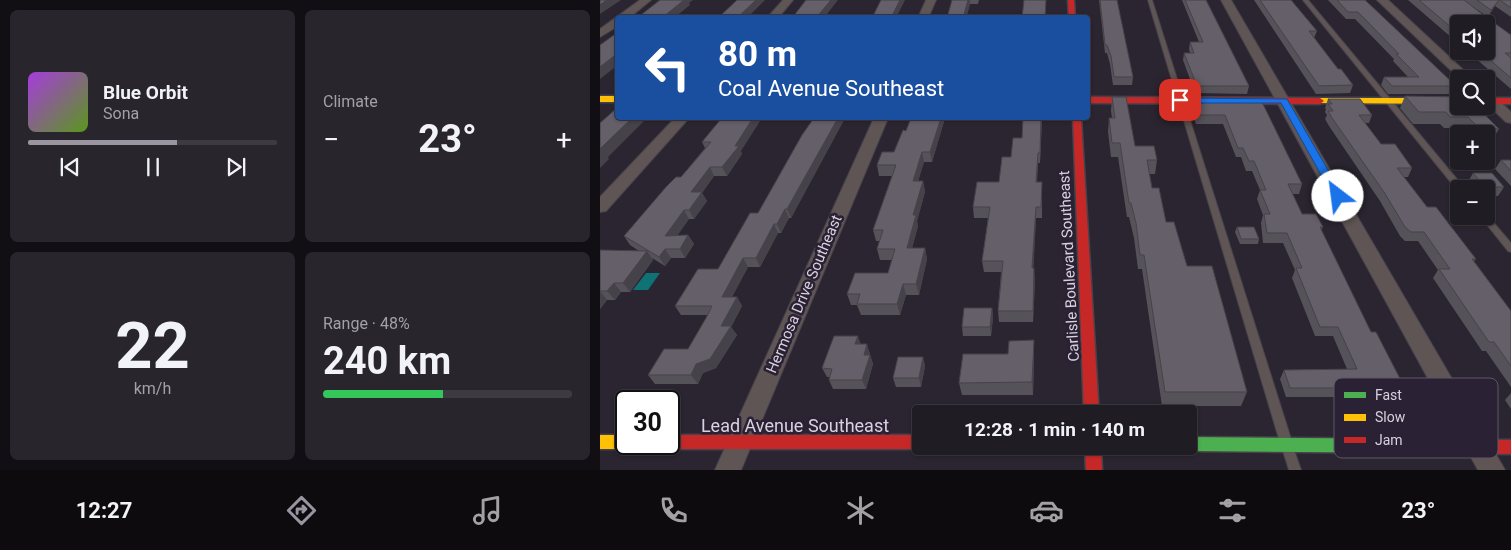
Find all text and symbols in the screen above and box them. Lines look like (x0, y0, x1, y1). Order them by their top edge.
map controls (1450, 15, 1495, 225)
button: sound (1450, 15, 1495, 60)
text: 80 m (718, 34, 797, 75)
icon: left (635, 35, 700, 100)
button: search (1450, 70, 1495, 115)
text: Coal Avenue Southeast (718, 76, 944, 101)
pin (1159, 79, 1201, 121)
text: Blue Orbit (103, 81, 188, 104)
icon: arrive (1166, 86, 1194, 114)
text: Climate (323, 92, 378, 111)
text: Sona (103, 104, 139, 123)
text: 23° (418, 117, 477, 161)
text: − (323, 123, 339, 156)
text: + (556, 123, 572, 156)
button: + (1450, 125, 1495, 170)
icon: previous (56, 153, 84, 181)
icon: pause (139, 153, 167, 181)
icon: next (222, 153, 250, 181)
position arrow (1311, 169, 1363, 221)
street label: Carlisle Boulevard Southeast (1055, 170, 1083, 362)
button: − (1450, 180, 1495, 225)
street label: Hermosa Drive Southeast (762, 212, 846, 376)
text: 22 (115, 308, 190, 384)
text: Range · 48% (323, 314, 410, 333)
text: 240 km (323, 339, 451, 383)
legend (1334, 378, 1498, 458)
text: km/h (134, 379, 171, 398)
text: Fast (1375, 387, 1402, 403)
speed limit sign: 30 (615, 390, 680, 455)
text: Slow (1375, 409, 1406, 425)
street label: Lead Avenue Southeast (701, 415, 889, 436)
text: 12:28 · 1 min · 140 m (964, 418, 1145, 441)
text: Jam (1375, 432, 1403, 448)
icon: directions (284, 493, 319, 528)
icon: music (470, 493, 505, 528)
icon: phone (656, 493, 691, 528)
icon: climate (843, 493, 878, 528)
icon: car (1029, 493, 1064, 528)
icon: filters (1215, 493, 1250, 528)
text: 12:27 (76, 498, 132, 523)
text: 23° (1401, 498, 1435, 523)

